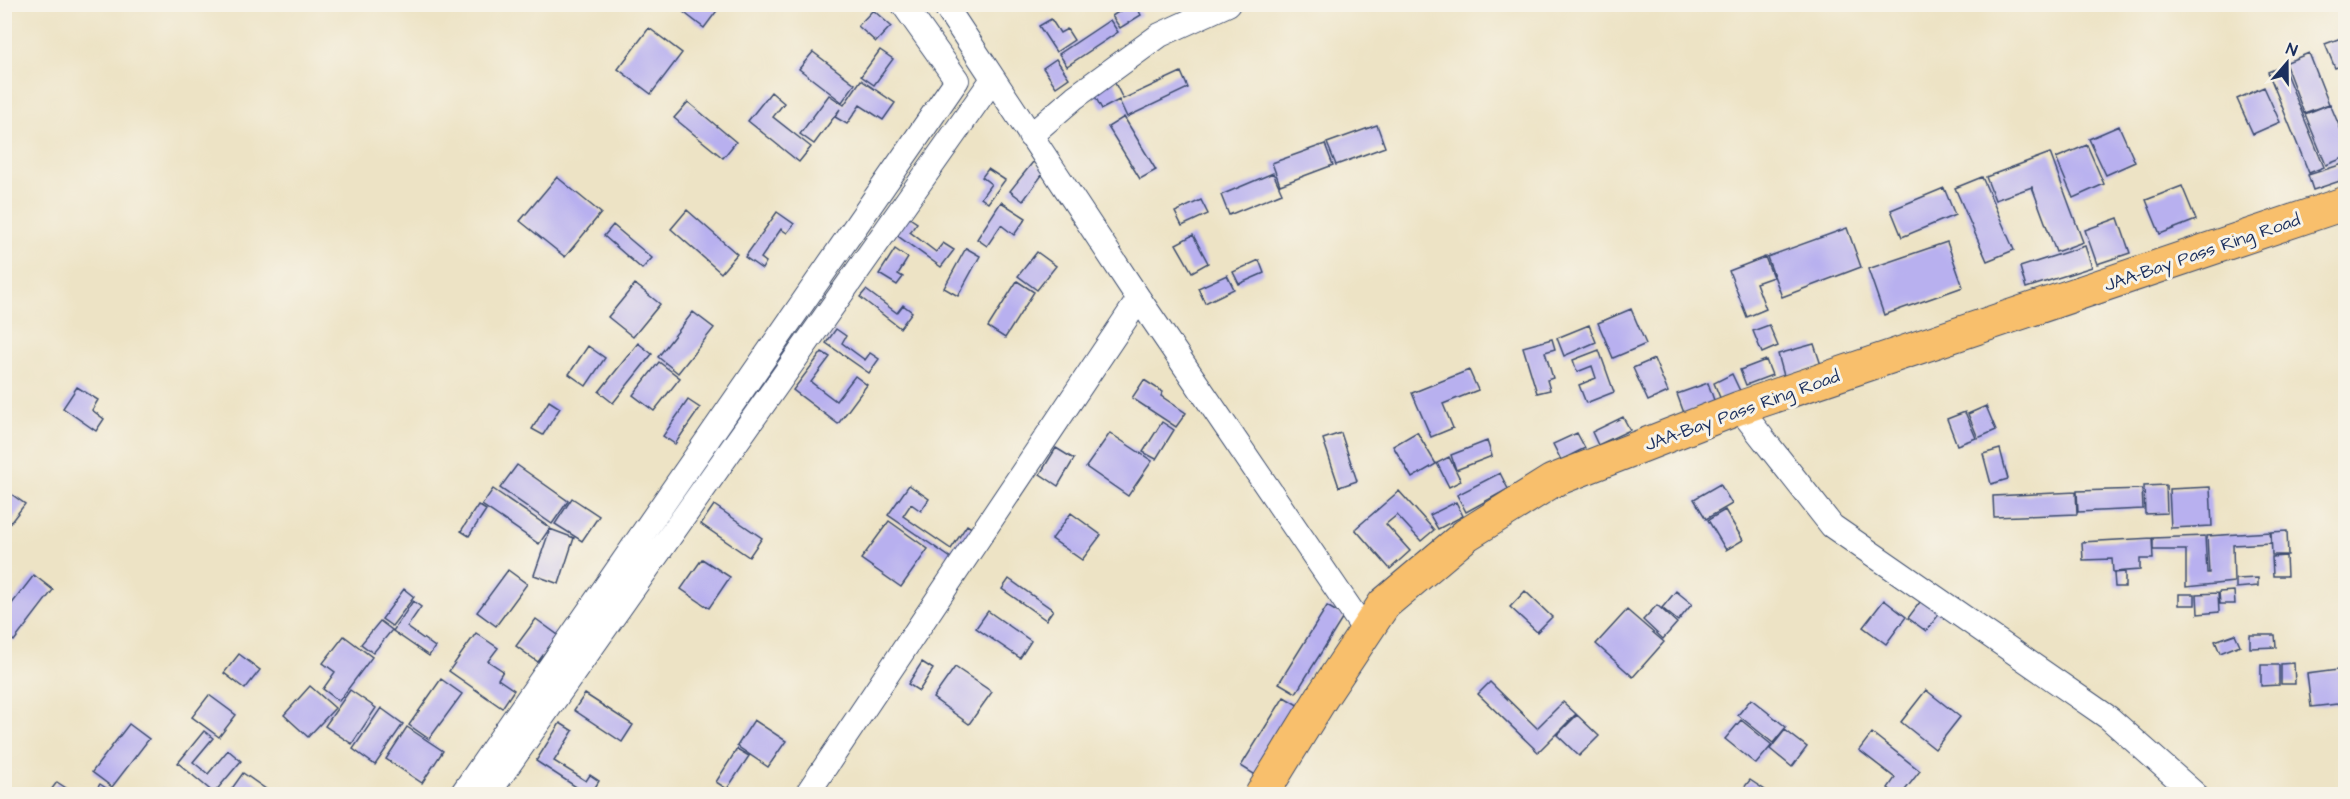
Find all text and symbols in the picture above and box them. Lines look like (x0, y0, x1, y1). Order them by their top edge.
north arrow (2257, 33, 2317, 93)
text: N (2283, 38, 2300, 62)
street label: JAA-Bay Pass Ring Road (2101, 207, 2304, 299)
street label: JAA-Bay Pass Ring Road (1641, 364, 1843, 458)

